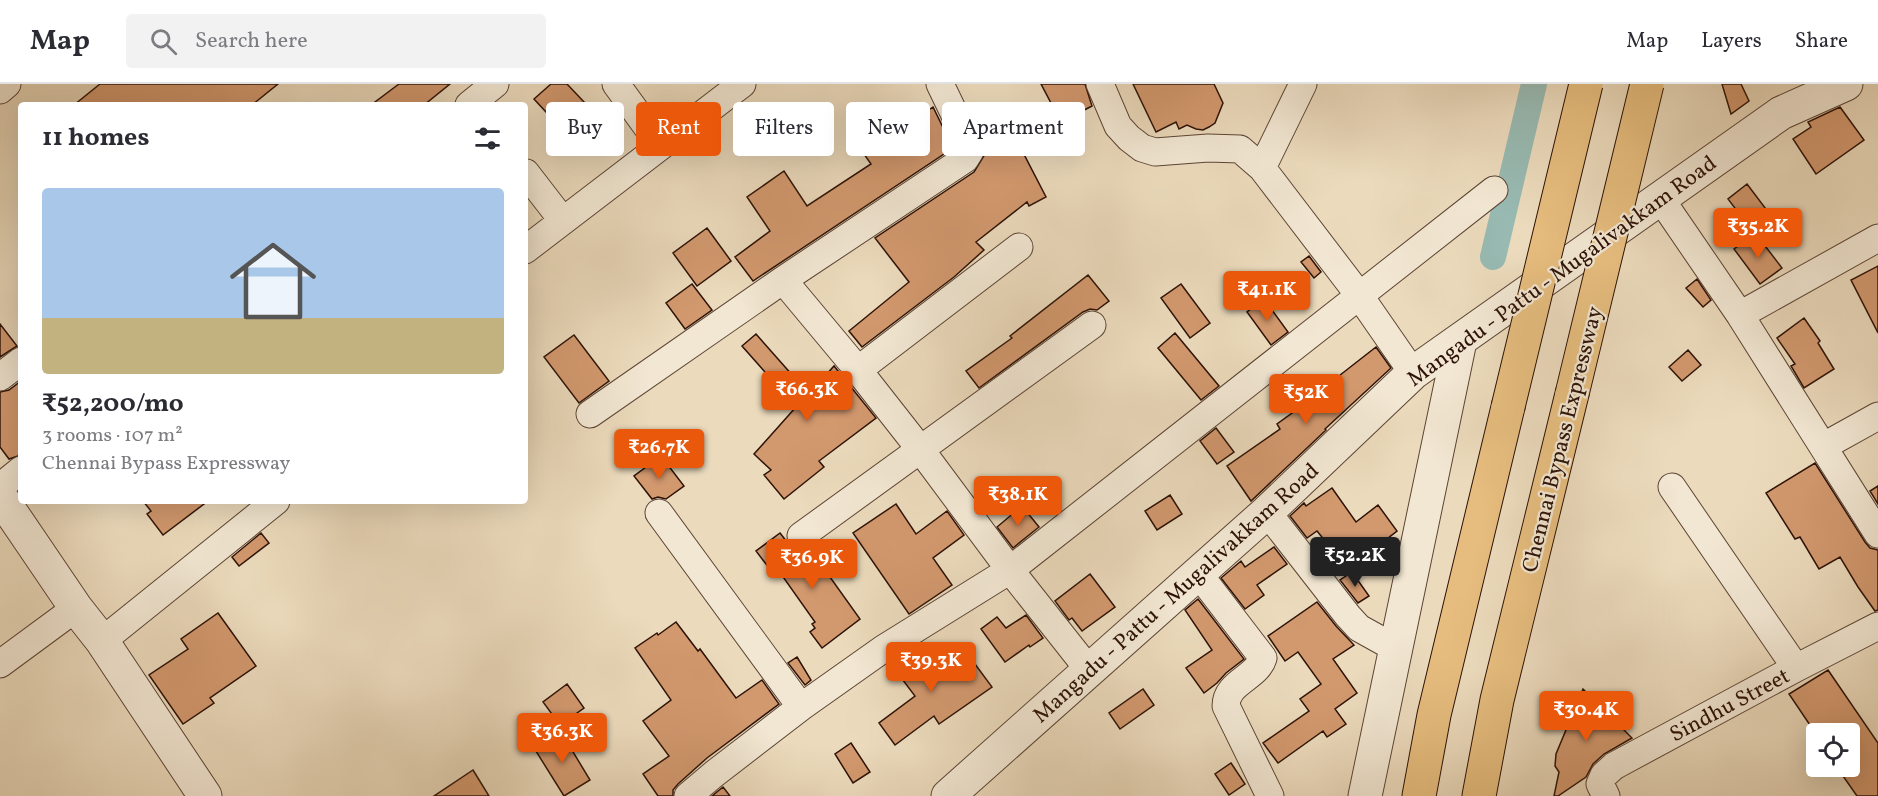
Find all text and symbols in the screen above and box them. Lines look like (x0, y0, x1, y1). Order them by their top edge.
search box (126, 14, 546, 68)
text: Map (30, 22, 90, 61)
icon: search (147, 25, 180, 58)
text: Search here (195, 26, 308, 57)
text: Map (1626, 27, 1668, 56)
text: Layers (1701, 27, 1762, 56)
text: Share (1795, 27, 1848, 56)
chip: Buy (546, 102, 624, 156)
chip: Rent (636, 102, 721, 156)
chip: Filters (733, 102, 834, 156)
chip: New (846, 102, 930, 156)
chip: Apartment (942, 102, 1085, 156)
text: 11 homes (42, 120, 149, 156)
icon: filters (471, 122, 504, 155)
street label: Mangadu - Pattu - Mugalivakkam Road (1401, 149, 1724, 395)
pin: ₹35.2K (1709, 208, 1807, 259)
text: ₹35.2K (1727, 213, 1789, 241)
icon: home (219, 227, 327, 335)
pin: ₹41.1K (1218, 271, 1316, 322)
text: ₹41.1K (1237, 276, 1297, 304)
street label: Chennai Bypass Expressway (1515, 303, 1612, 576)
pin: ₹66.3K (758, 371, 856, 422)
pin: ₹52K (1270, 374, 1342, 425)
text: ₹66.3K (775, 376, 839, 404)
text: ₹52K (1283, 379, 1329, 407)
text: ₹52,200/mo (42, 386, 184, 422)
text: 3 rooms · 107 m² (42, 422, 183, 450)
pin: ₹26.7K (610, 429, 708, 480)
text: ₹26.7K (628, 434, 690, 462)
text: Chennai Bypass Expressway (42, 450, 290, 478)
street label: Mangadu - Pattu - Mugalivakkam Road (1027, 457, 1327, 731)
pin: ₹38.1K (969, 476, 1067, 527)
text: ₹38.1K (988, 481, 1048, 509)
pin: ₹52.2K (1306, 537, 1404, 588)
pin: ₹36.9K (763, 539, 861, 590)
text: ₹52.2K (1324, 542, 1386, 570)
text: ₹36.9K (780, 544, 844, 572)
pin: ₹39.3K (882, 642, 980, 693)
text: ₹39.3K (900, 647, 962, 675)
street label: Sindhu Street (1665, 661, 1796, 751)
pin: ₹30.4K (1537, 691, 1635, 742)
text: ₹30.4K (1553, 696, 1619, 724)
pin: ₹36.3K (513, 713, 611, 764)
text: ₹36.3K (531, 718, 593, 746)
map controls (1806, 723, 1860, 777)
button: locate (1806, 723, 1860, 777)

